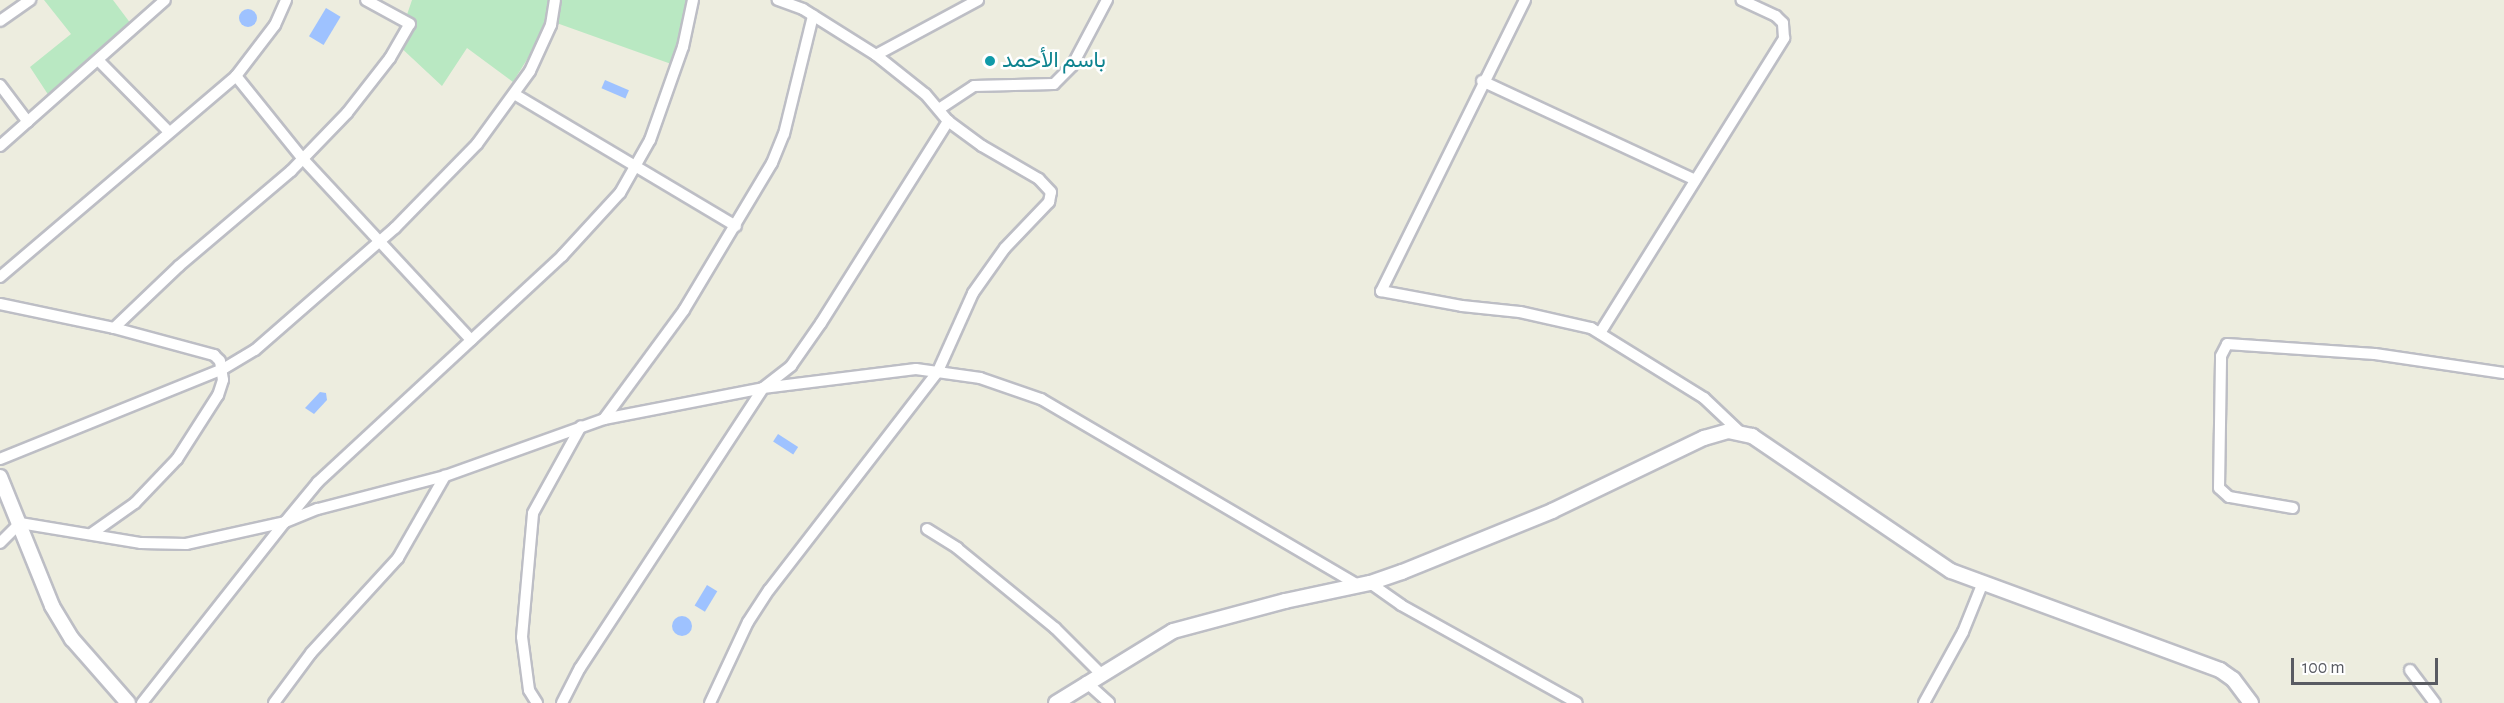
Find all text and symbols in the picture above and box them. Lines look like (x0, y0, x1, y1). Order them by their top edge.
place label: باسم الأحمد (1002, 48, 1106, 74)
marker: باسم الأحمد (983, 54, 997, 68)
scale bar (2294, 646, 2441, 684)
text: 100 m (2302, 659, 2345, 677)

